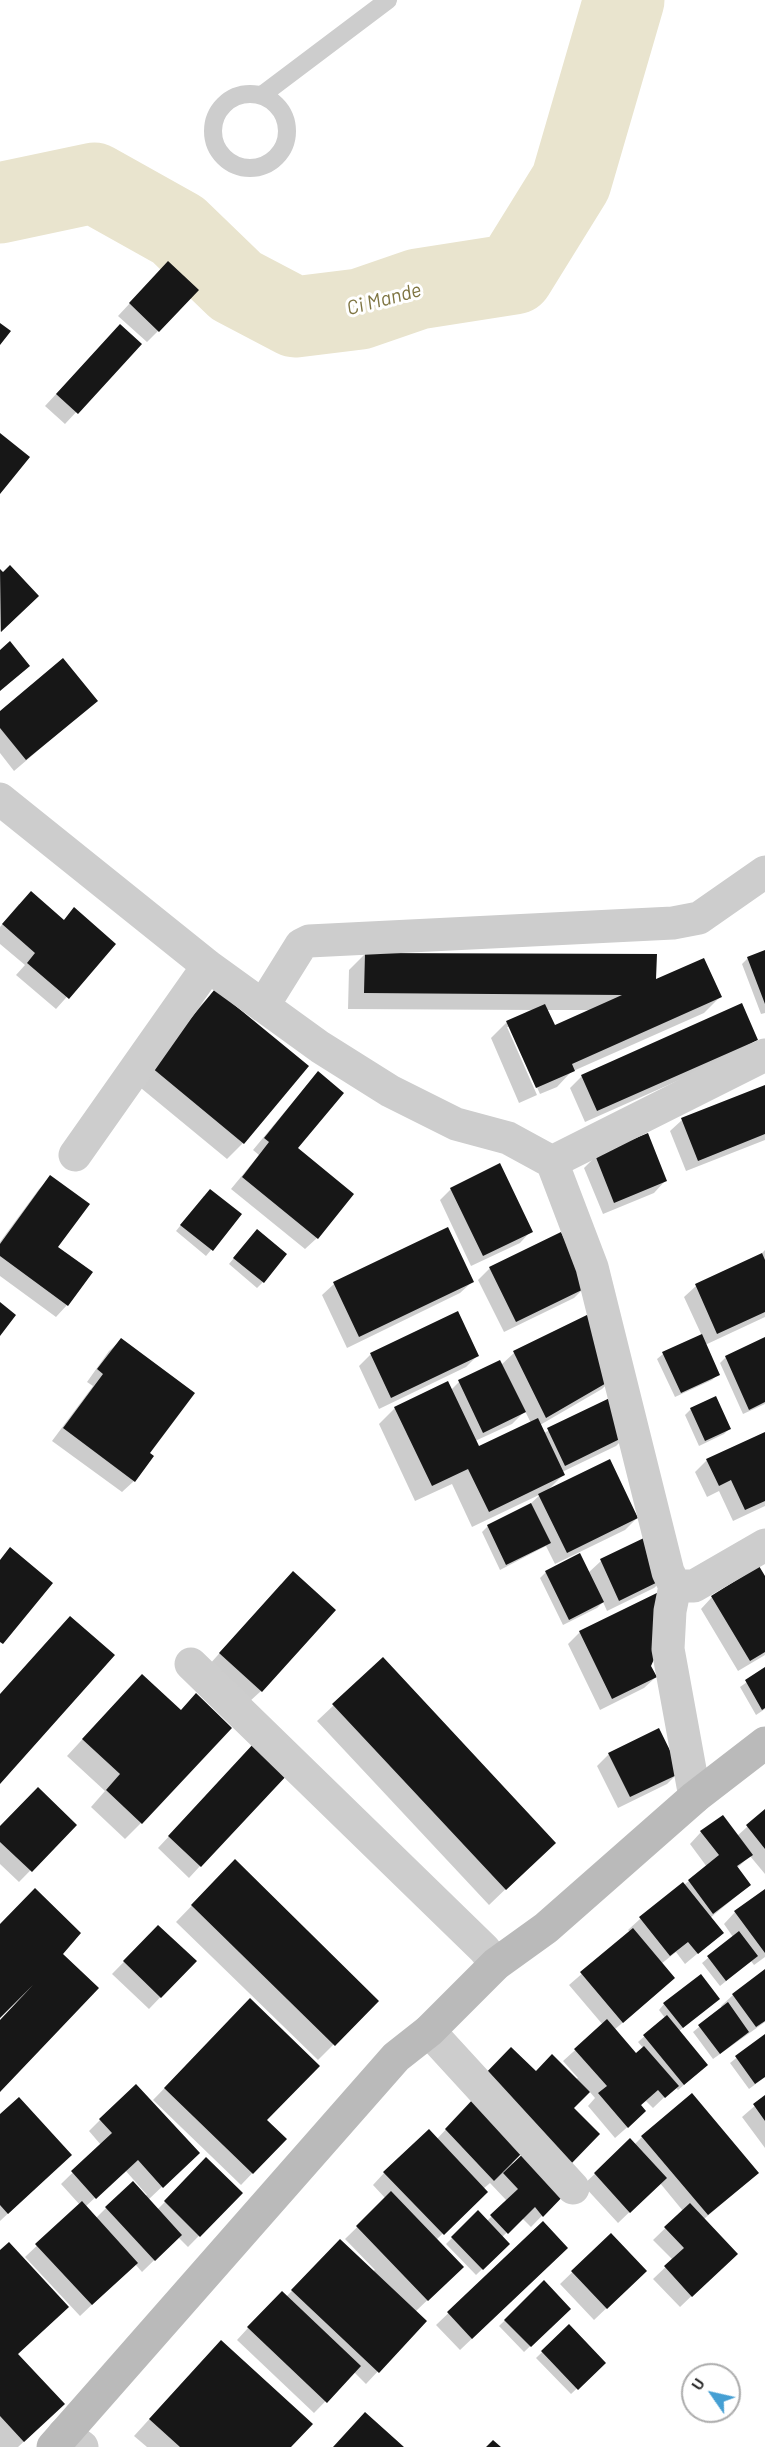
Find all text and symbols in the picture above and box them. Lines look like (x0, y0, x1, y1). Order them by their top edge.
water label: Ci Mande (344, 278, 424, 320)
north arrow (681, 2363, 741, 2423)
text: U (687, 2374, 708, 2393)

